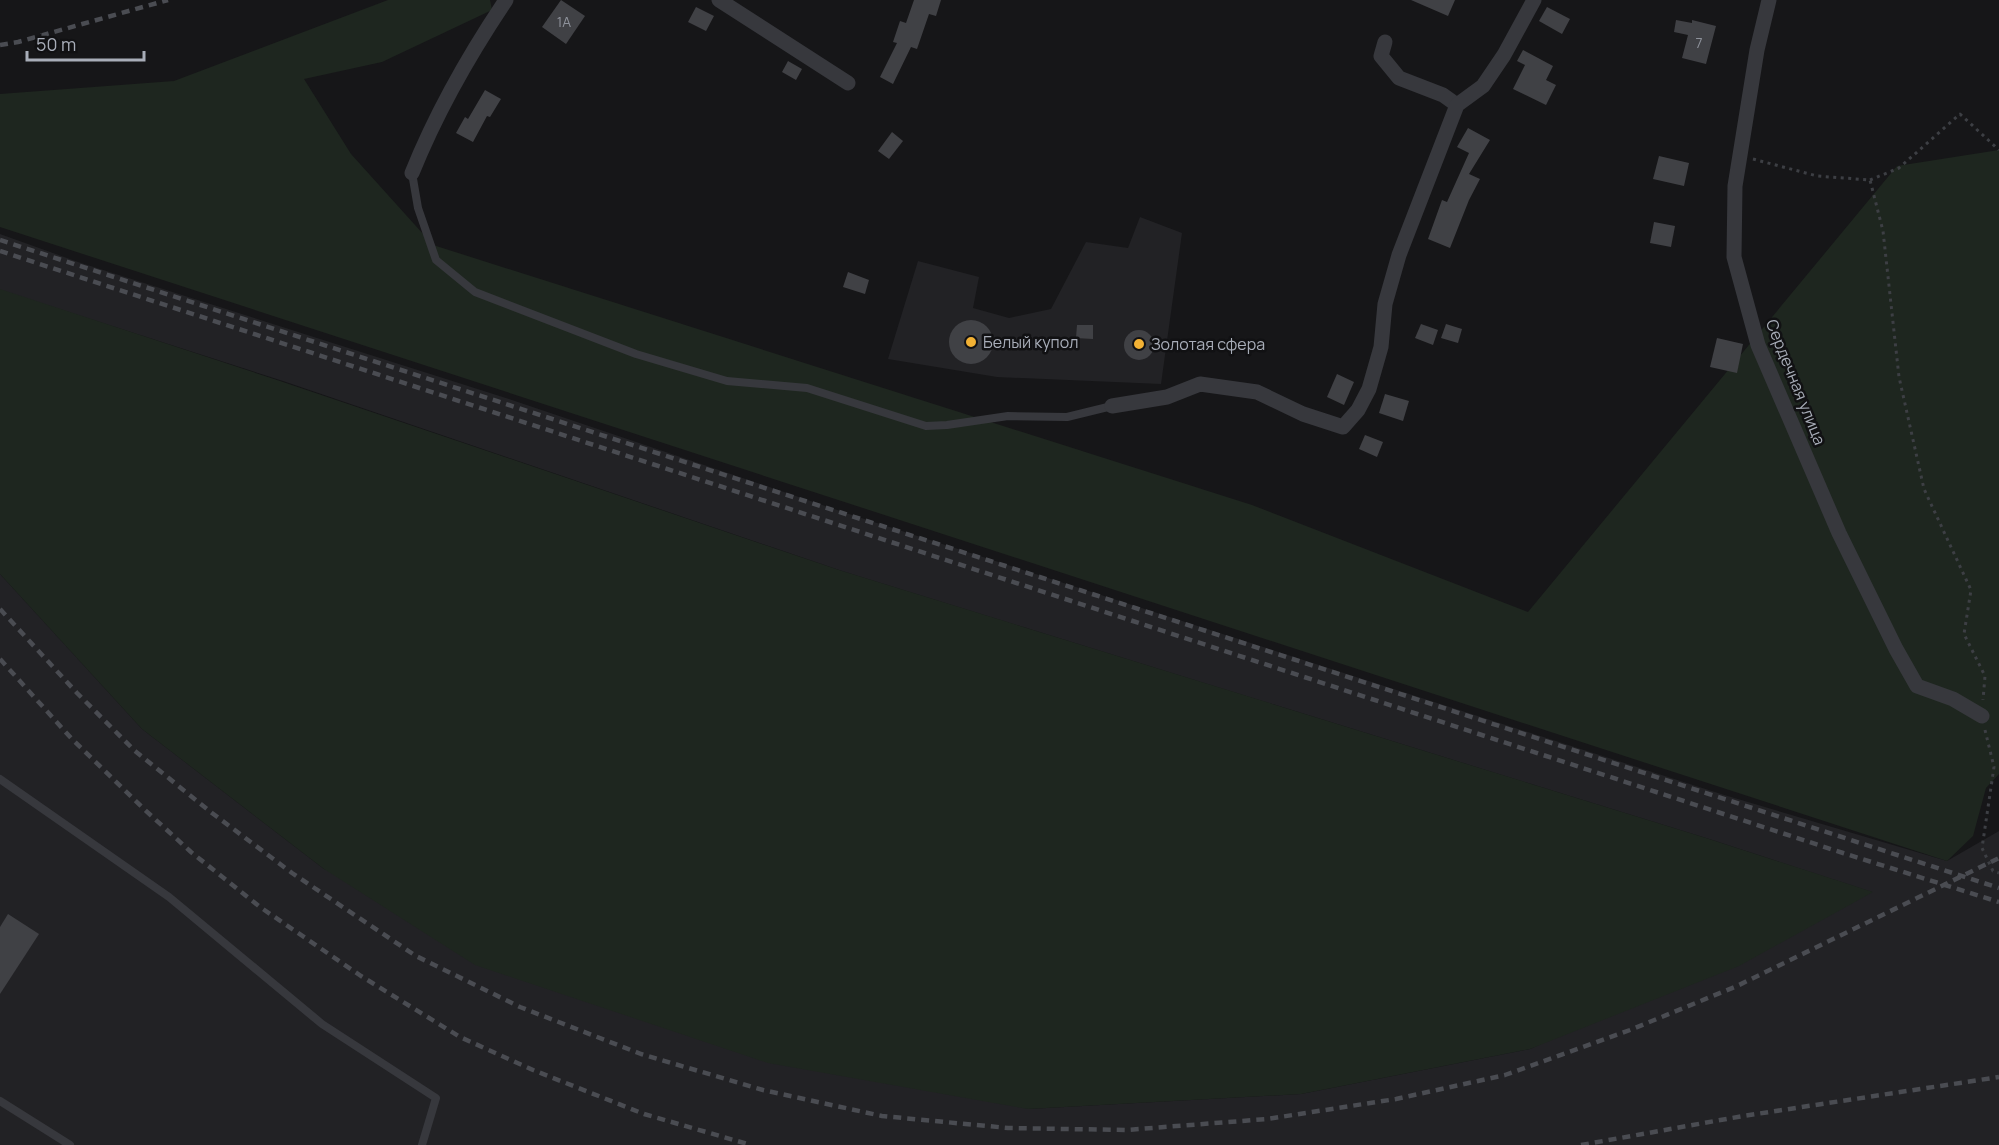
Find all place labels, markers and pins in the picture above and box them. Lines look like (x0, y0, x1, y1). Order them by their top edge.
place label: Белый купол (983, 331, 1078, 353)
place label: Золотая сфера (1151, 333, 1265, 355)
marker: Белый купол (964, 335, 978, 349)
marker: Золотая сфера (1132, 337, 1146, 351)

